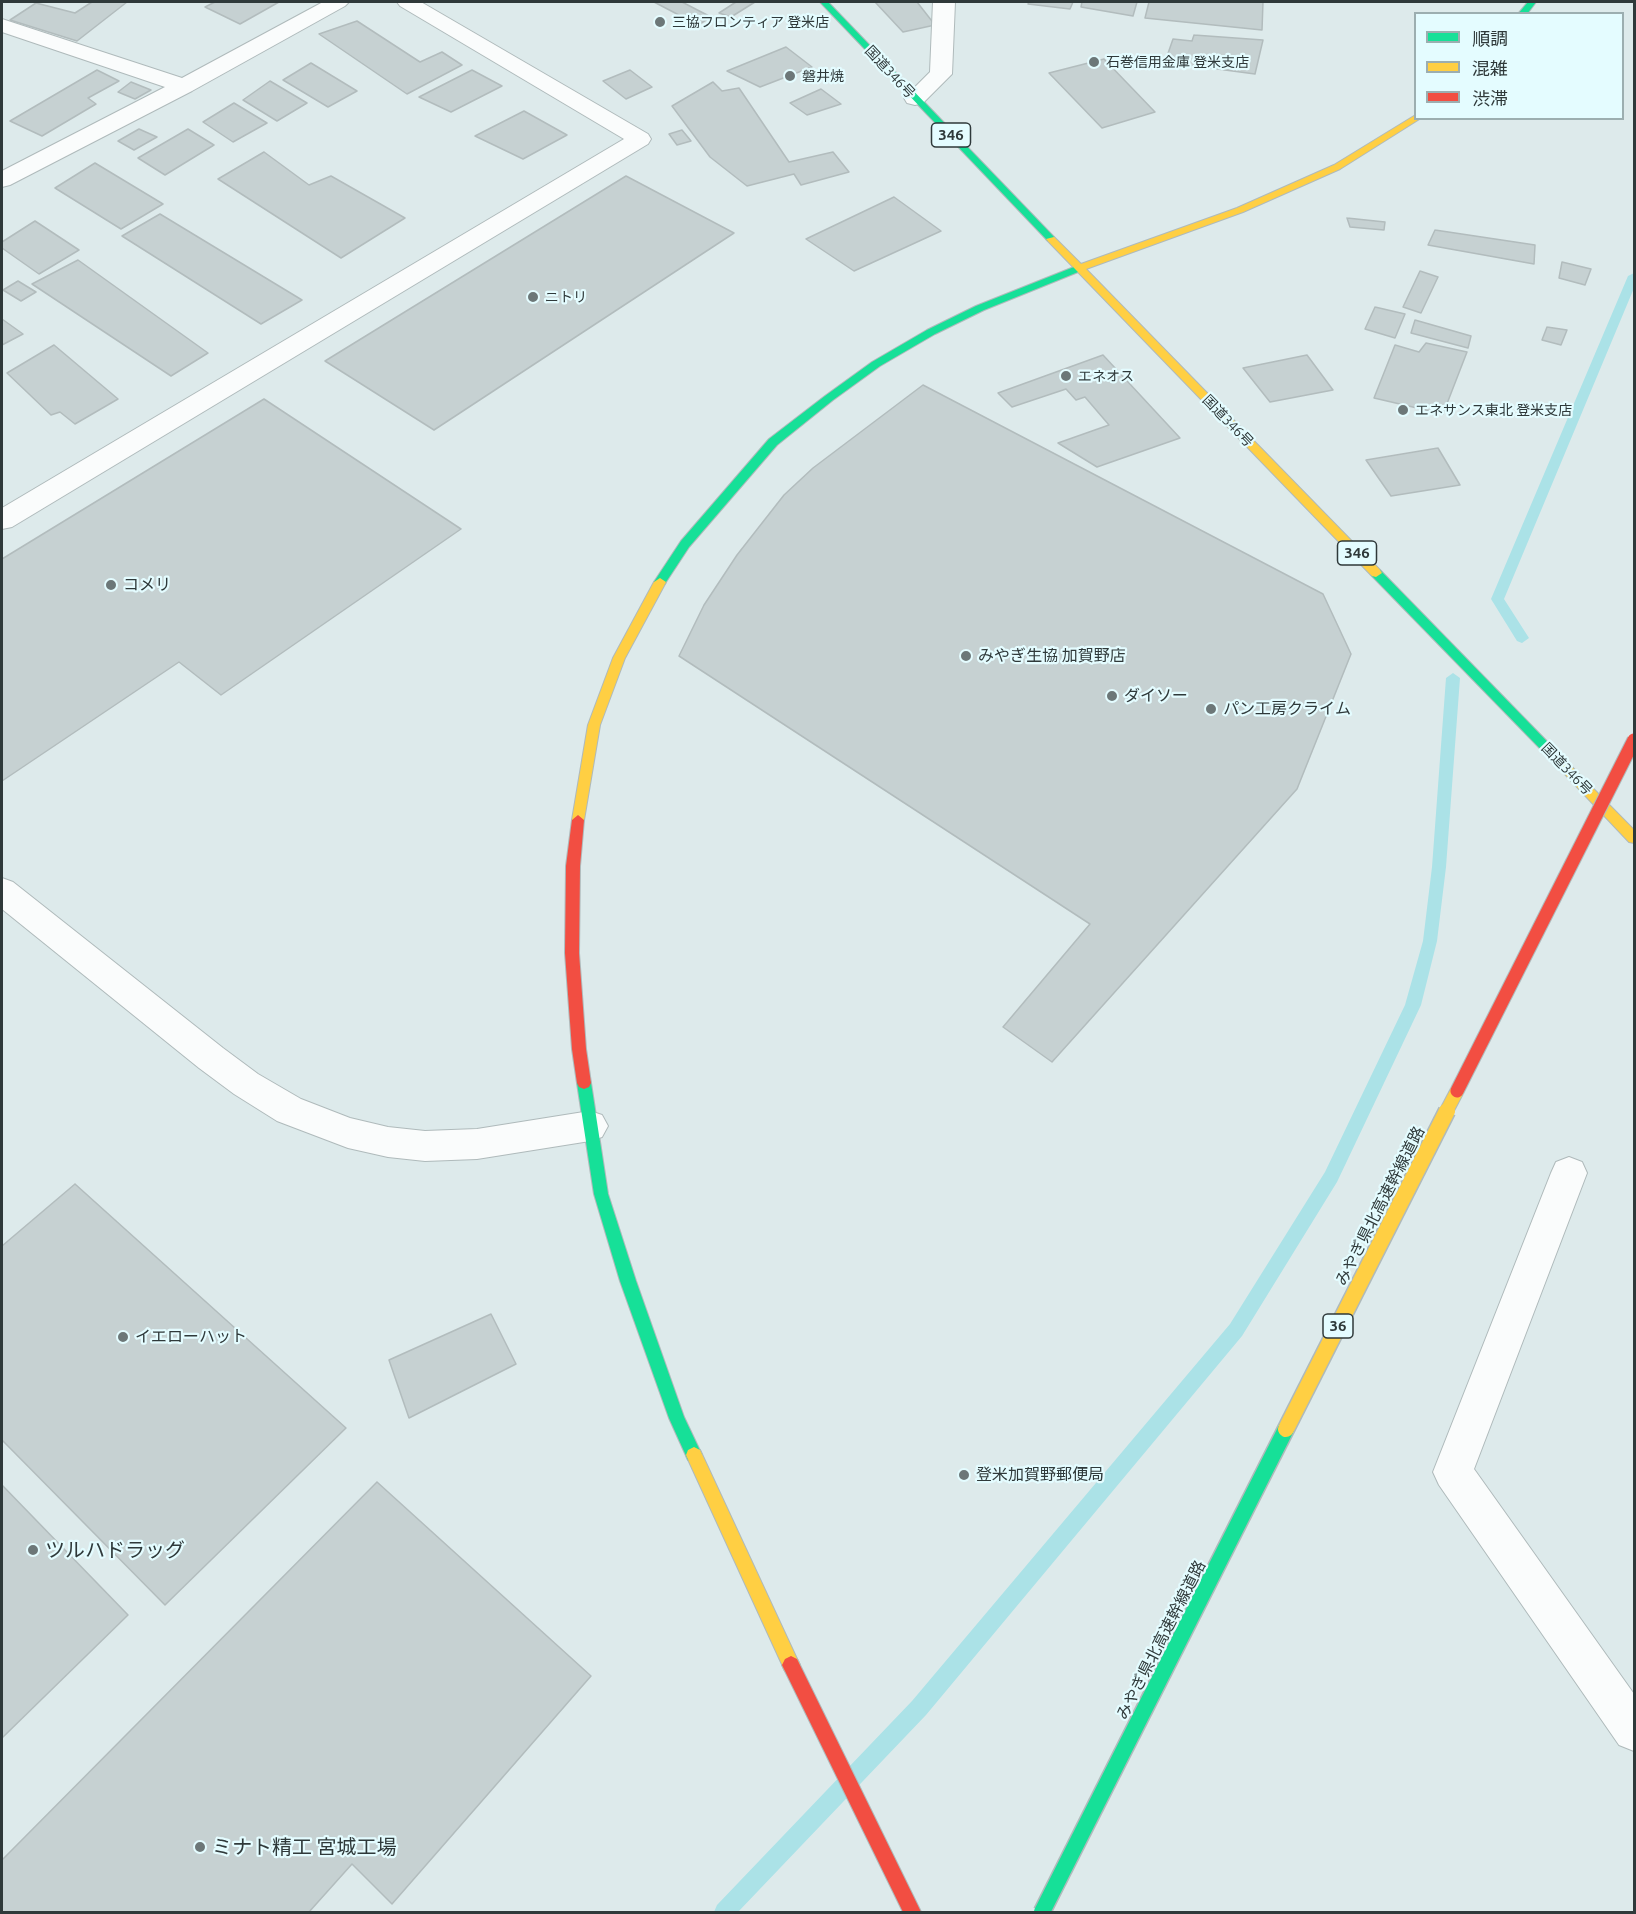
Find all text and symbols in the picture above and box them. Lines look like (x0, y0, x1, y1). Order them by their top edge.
legend (1414, 12, 1624, 120)
place label: 三協フロンティア 登米店 (672, 14, 829, 30)
marker: 三協フロンティア 登米店 (653, 15, 667, 29)
text: 順調 (1472, 28, 1508, 48)
street label: 国道346号 (861, 42, 919, 102)
place label: 石巻信用金庫 登米支店 (1106, 54, 1249, 70)
marker: 石巻信用金庫 登米支店 (1087, 55, 1101, 69)
text: 混雑 (1472, 58, 1508, 78)
place label: 磐井焼 (802, 68, 844, 84)
marker: 磐井焼 (783, 69, 797, 83)
text: 渋滞 (1472, 88, 1508, 108)
road number: 346 (932, 123, 970, 147)
place label: ニトリ (545, 289, 587, 305)
marker: ニトリ (526, 290, 540, 304)
place label: エネオス (1078, 368, 1134, 384)
marker: エネオス (1059, 369, 1073, 383)
street label: 国道346号 (1199, 392, 1257, 450)
place label: エネサンス東北 登米支店 (1415, 402, 1572, 418)
marker: エネサンス東北 登米支店 (1396, 403, 1410, 417)
road number: 346 (1338, 541, 1376, 565)
place label: コメリ (123, 575, 171, 595)
marker: コメリ (104, 578, 118, 592)
place label: みやぎ生協 加賀野店 (978, 646, 1126, 666)
marker: みやぎ生協 加賀野店 (959, 649, 973, 663)
place label: ダイソー (1124, 686, 1188, 706)
marker: ダイソー (1105, 689, 1119, 703)
place label: パン工房クライム (1223, 699, 1351, 719)
marker: パン工房クライム (1204, 702, 1218, 716)
street label: 国道346号 (1538, 740, 1596, 798)
street label: みやぎ県北高速幹線道路 (1331, 1123, 1429, 1289)
road number: 36 (1323, 1314, 1353, 1338)
place label: イエローハット (135, 1327, 247, 1347)
marker: イエローハット (116, 1330, 130, 1344)
place label: 登米加賀野郵便局 (976, 1465, 1104, 1485)
marker: 登米加賀野郵便局 (957, 1468, 971, 1482)
place label: ツルハドラッグ (45, 1538, 185, 1562)
marker: ツルハドラッグ (26, 1543, 40, 1557)
street label: みやぎ県北高速幹線道路 (1112, 1557, 1210, 1723)
place label: ミナト精工 宮城工場 (212, 1835, 397, 1859)
marker: ミナト精工 宮城工場 (193, 1840, 207, 1854)

